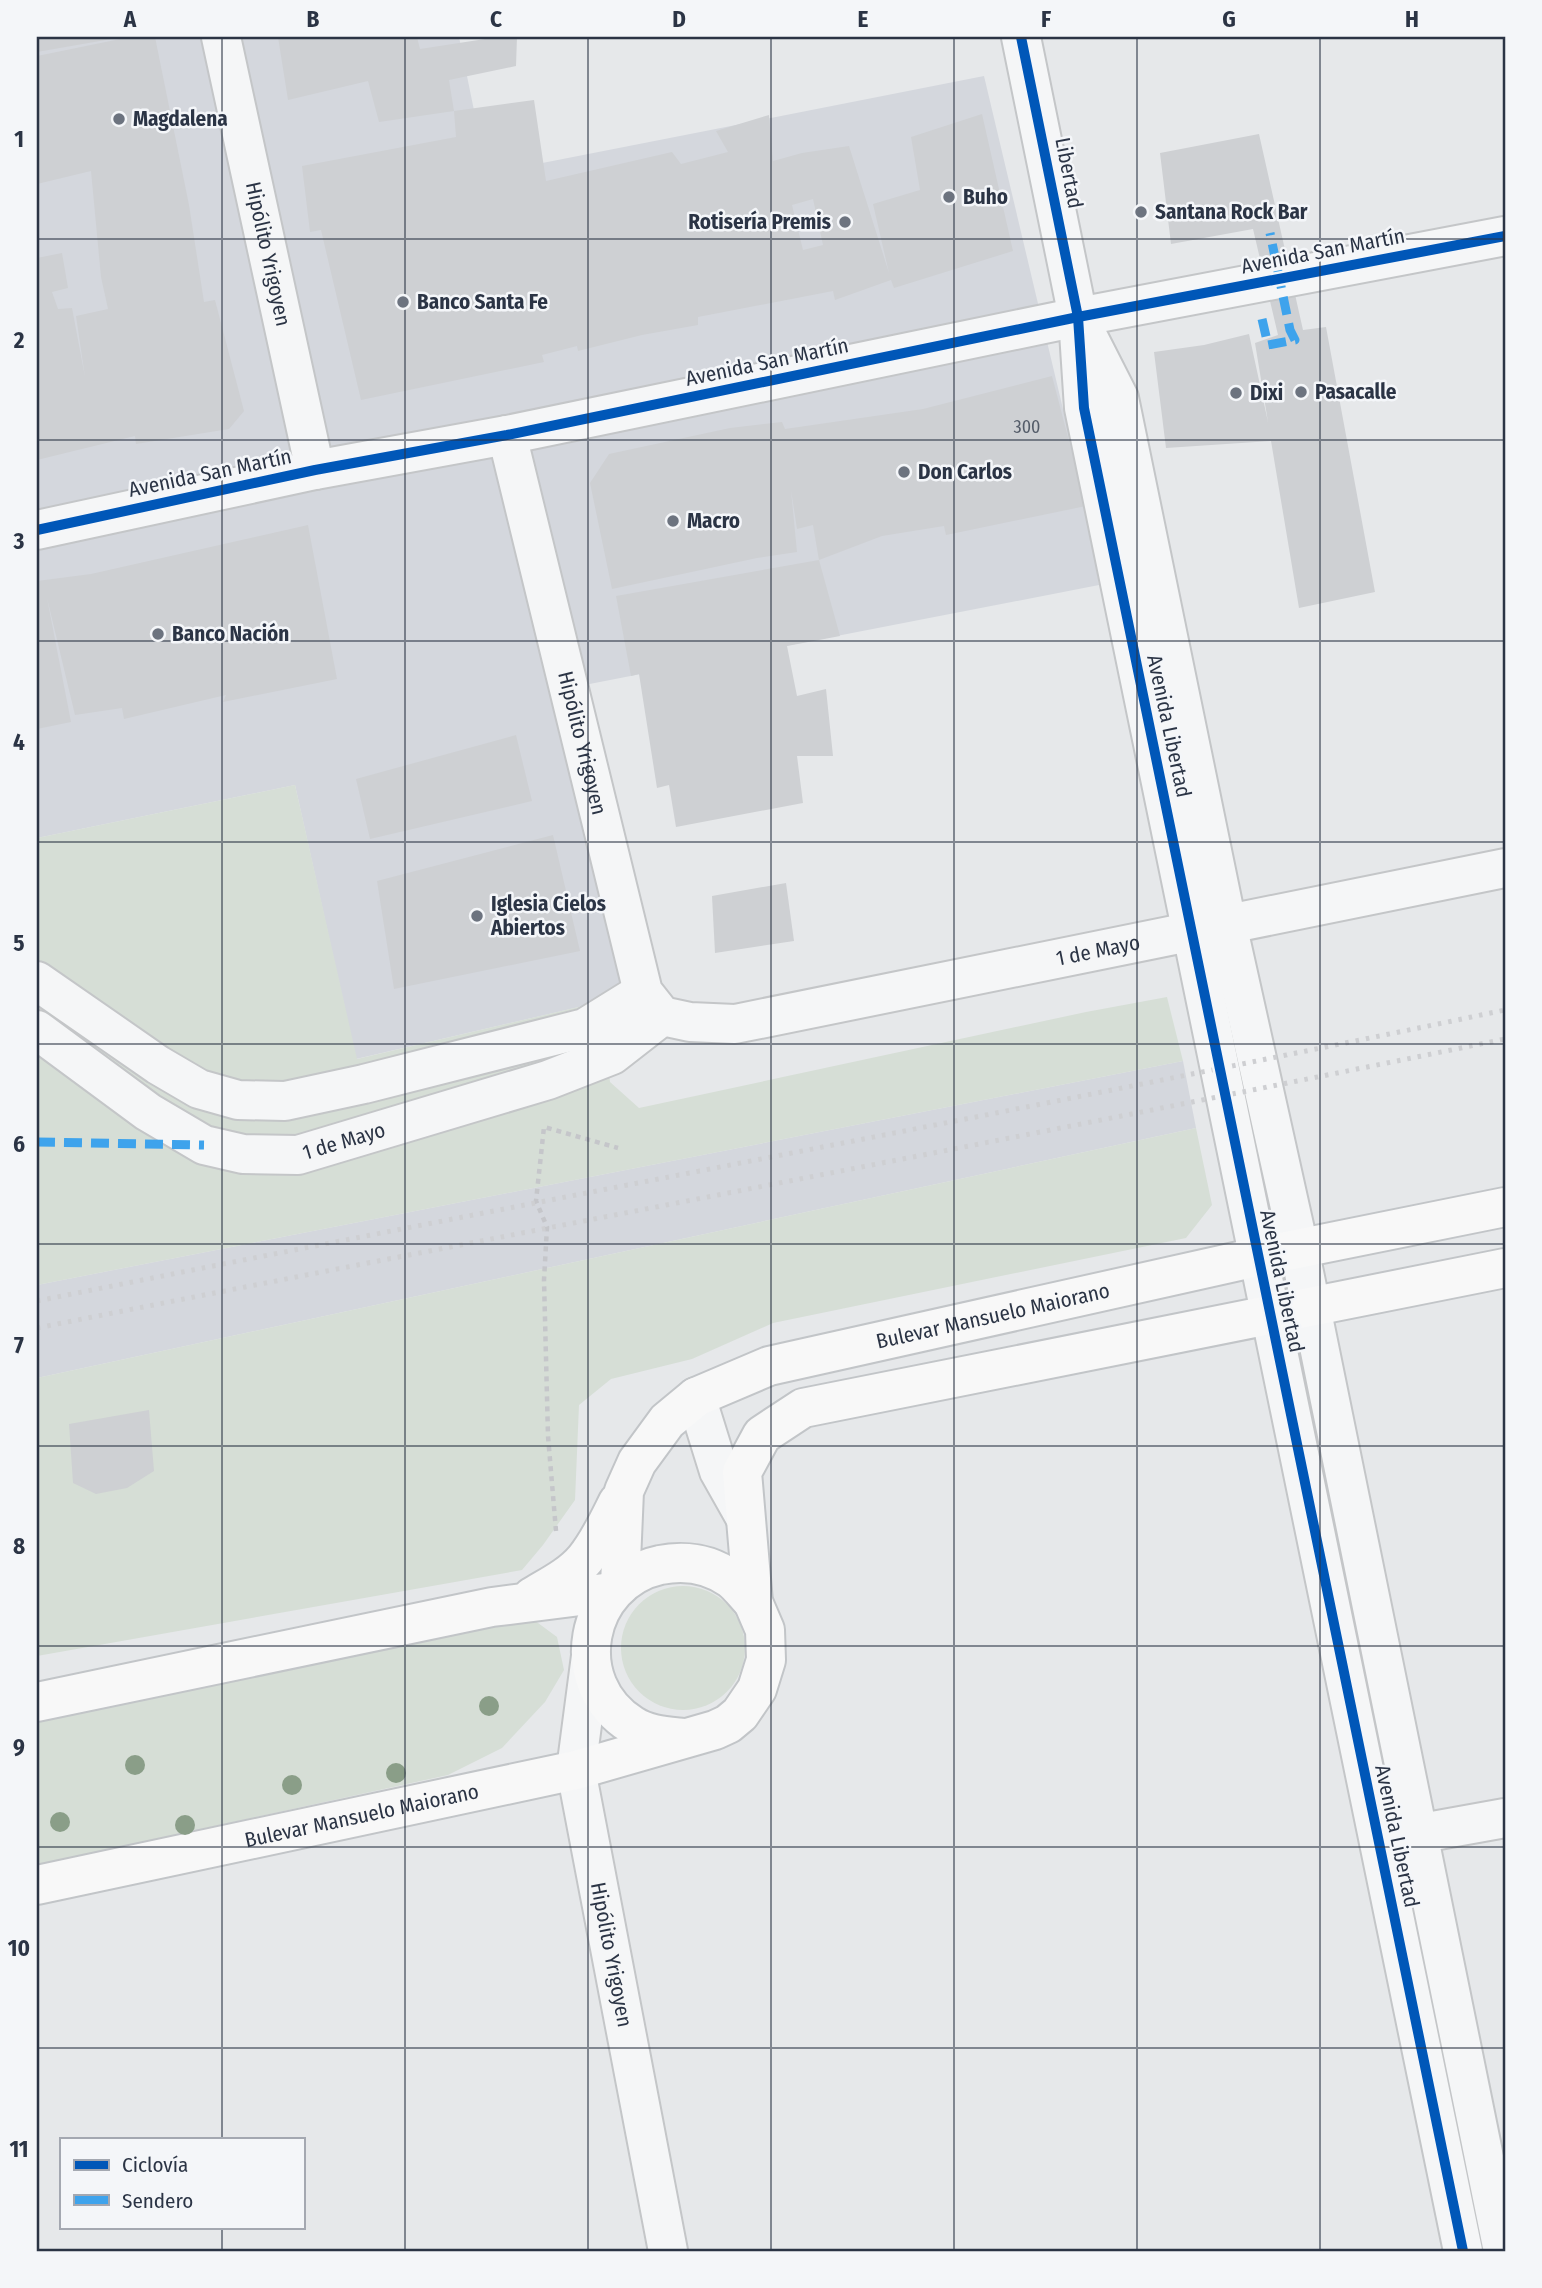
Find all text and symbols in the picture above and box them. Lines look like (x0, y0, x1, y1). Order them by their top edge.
text: A (123, 5, 137, 33)
text: B (307, 5, 320, 33)
text: C (490, 5, 502, 33)
text: D (672, 5, 686, 33)
text: E (858, 5, 869, 33)
text: F (1041, 5, 1051, 33)
text: G (1222, 5, 1236, 33)
text: H (1405, 5, 1419, 33)
place label: Magdalena (133, 106, 228, 132)
marker: Magdalena (111, 111, 127, 127)
text: 1 (14, 125, 24, 153)
street label: Libertad (1049, 135, 1089, 211)
street label: Hipólito Yrigoyen (240, 179, 296, 329)
place label: Buho (963, 184, 1008, 210)
marker: Buho (941, 189, 957, 205)
place label: Santana Rock Bar (1155, 199, 1308, 225)
marker: Santana Rock Bar (1133, 204, 1149, 220)
place label: Rotisería Premis (688, 209, 831, 235)
marker: Rotisería Premis (837, 214, 853, 230)
street label: Avenida San Martín (1239, 222, 1407, 280)
place label: Banco Santa Fe (417, 289, 548, 315)
marker: Banco Santa Fe (395, 294, 411, 310)
text: 2 (13, 326, 25, 354)
street label: Avenida San Martín (683, 332, 851, 392)
place label: Pasacalle (1315, 379, 1397, 405)
place label: Dixi (1250, 380, 1283, 406)
marker: Pasacalle (1293, 384, 1309, 400)
marker: Dixi (1228, 385, 1244, 401)
house number: 300 (1014, 416, 1040, 438)
street label: Avenida San Martín (126, 443, 294, 503)
place label: Don Carlos (918, 459, 1012, 485)
marker: Don Carlos (896, 464, 912, 480)
place label: Macro (687, 508, 740, 534)
marker: Macro (665, 513, 681, 529)
text: 3 (13, 527, 25, 555)
place label: Banco Nación (172, 621, 289, 647)
marker: Banco Nación (150, 626, 166, 642)
street label: Avenida Libertad (1141, 652, 1197, 800)
street label: Hipólito Yrigoyen (552, 668, 612, 817)
text: 4 (13, 728, 25, 756)
place label: Iglesia Cielos Abiertos (490, 891, 606, 941)
marker: Iglesia Cielos Abiertos (469, 908, 485, 924)
text: 5 (13, 929, 25, 957)
street label: 1 de Mayo (1054, 929, 1142, 972)
street label: 1 de Mayo (300, 1117, 388, 1166)
text: 6 (13, 1130, 25, 1158)
street label: Avenida Libertad (1254, 1207, 1310, 1355)
street label: Bulevar Mansuelo Maiorano (874, 1277, 1112, 1355)
text: 7 (14, 1331, 24, 1359)
text: 8 (13, 1532, 25, 1560)
text: 9 (13, 1733, 25, 1761)
street label: Avenida Libertad (1369, 1762, 1425, 1910)
street label: Bulevar Mansuelo Maiorano (242, 1778, 481, 1853)
street label: Hipólito Yrigoyen (585, 1880, 638, 2029)
text: 10 (8, 1934, 30, 1962)
text: 11 (9, 2135, 29, 2163)
legend (60, 2138, 304, 2228)
text: Ciclovía (122, 2152, 188, 2178)
text: Sendero (122, 2188, 193, 2214)

